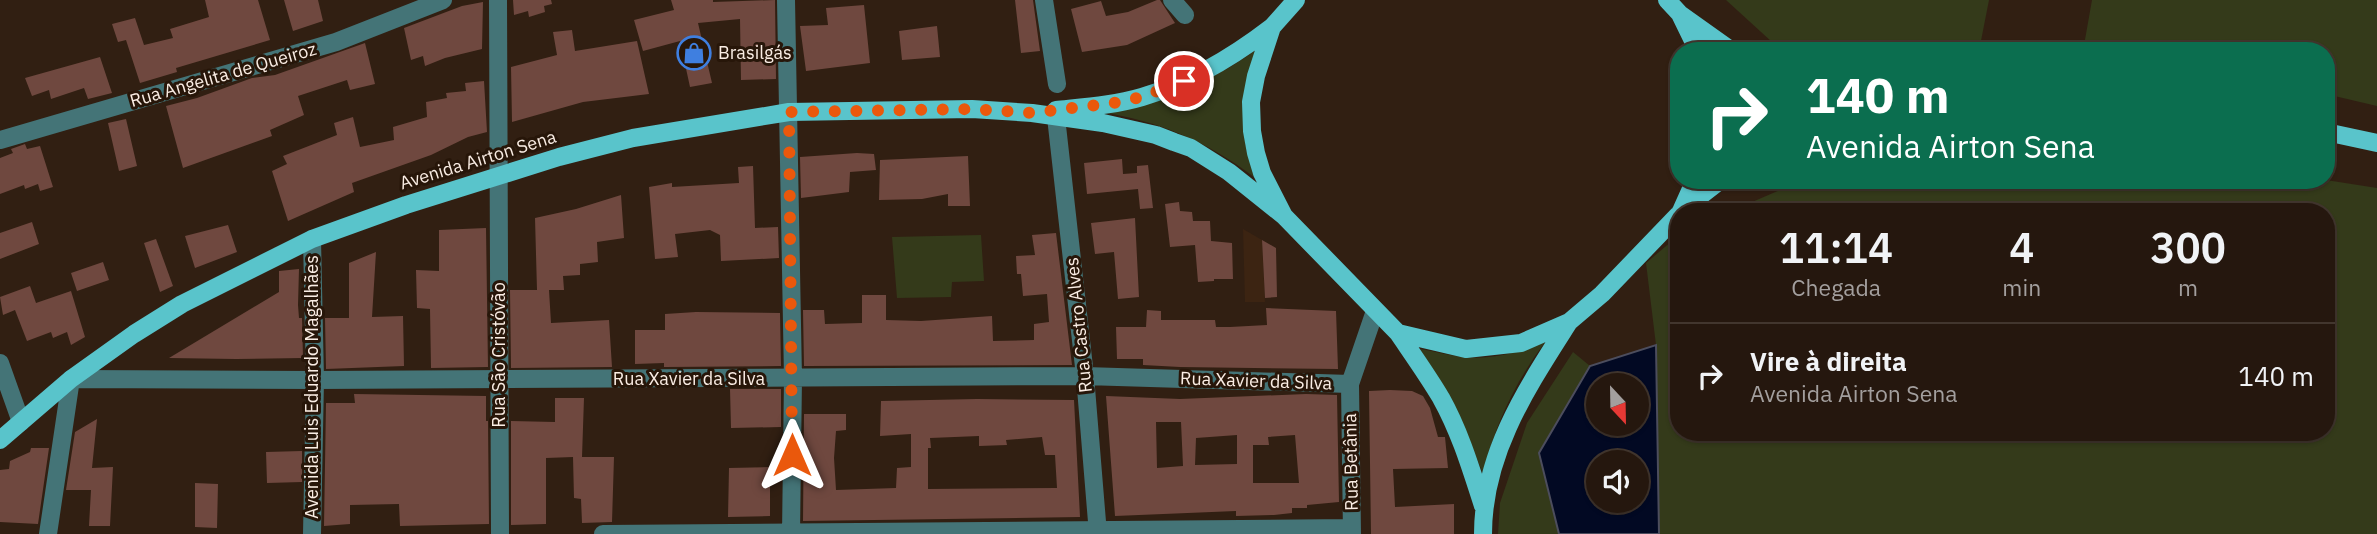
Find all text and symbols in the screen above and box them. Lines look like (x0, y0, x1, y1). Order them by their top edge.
shop icon: Brasilgás (675, 34, 713, 72)
street label: Rua Angelita de Queiroz (127, 37, 319, 112)
place label: Brasilgás (718, 41, 792, 64)
pin (1154, 51, 1214, 111)
icon: arrive (1165, 62, 1203, 100)
text: 140 m (1806, 63, 1950, 126)
icon: right (1691, 70, 1782, 161)
street label: Avenida Airton Sena (397, 125, 559, 194)
text: Avenida Airton Sena (1806, 125, 2095, 167)
text: 11:14 (1779, 220, 1893, 275)
text: 4 (2009, 220, 2034, 275)
text: 300 (2150, 220, 2226, 275)
street label: Avenida Luis Eduardo Magalhães (300, 255, 323, 519)
street label: Rua Castro Alves (1060, 256, 1097, 394)
text: Chegada (1791, 272, 1881, 302)
text: min (2002, 272, 2041, 302)
text: m (2178, 272, 2198, 302)
street label: Rua São Cristóvão (487, 282, 510, 428)
text: Vire à direita (1750, 344, 1907, 378)
icon: right (1691, 357, 1729, 395)
text: 140 m (2238, 359, 2314, 393)
street label: Rua Xavier da Silva (1180, 366, 1333, 395)
street label: Rua Xavier da Silva (613, 367, 766, 390)
north arrow (1586, 373, 1648, 436)
map controls (1586, 373, 1649, 513)
text: Avenida Airton Sena (1750, 378, 1958, 408)
street label: Rua Betânia (1338, 413, 1363, 511)
position arrow (755, 418, 829, 492)
button: sound (1586, 450, 1649, 513)

